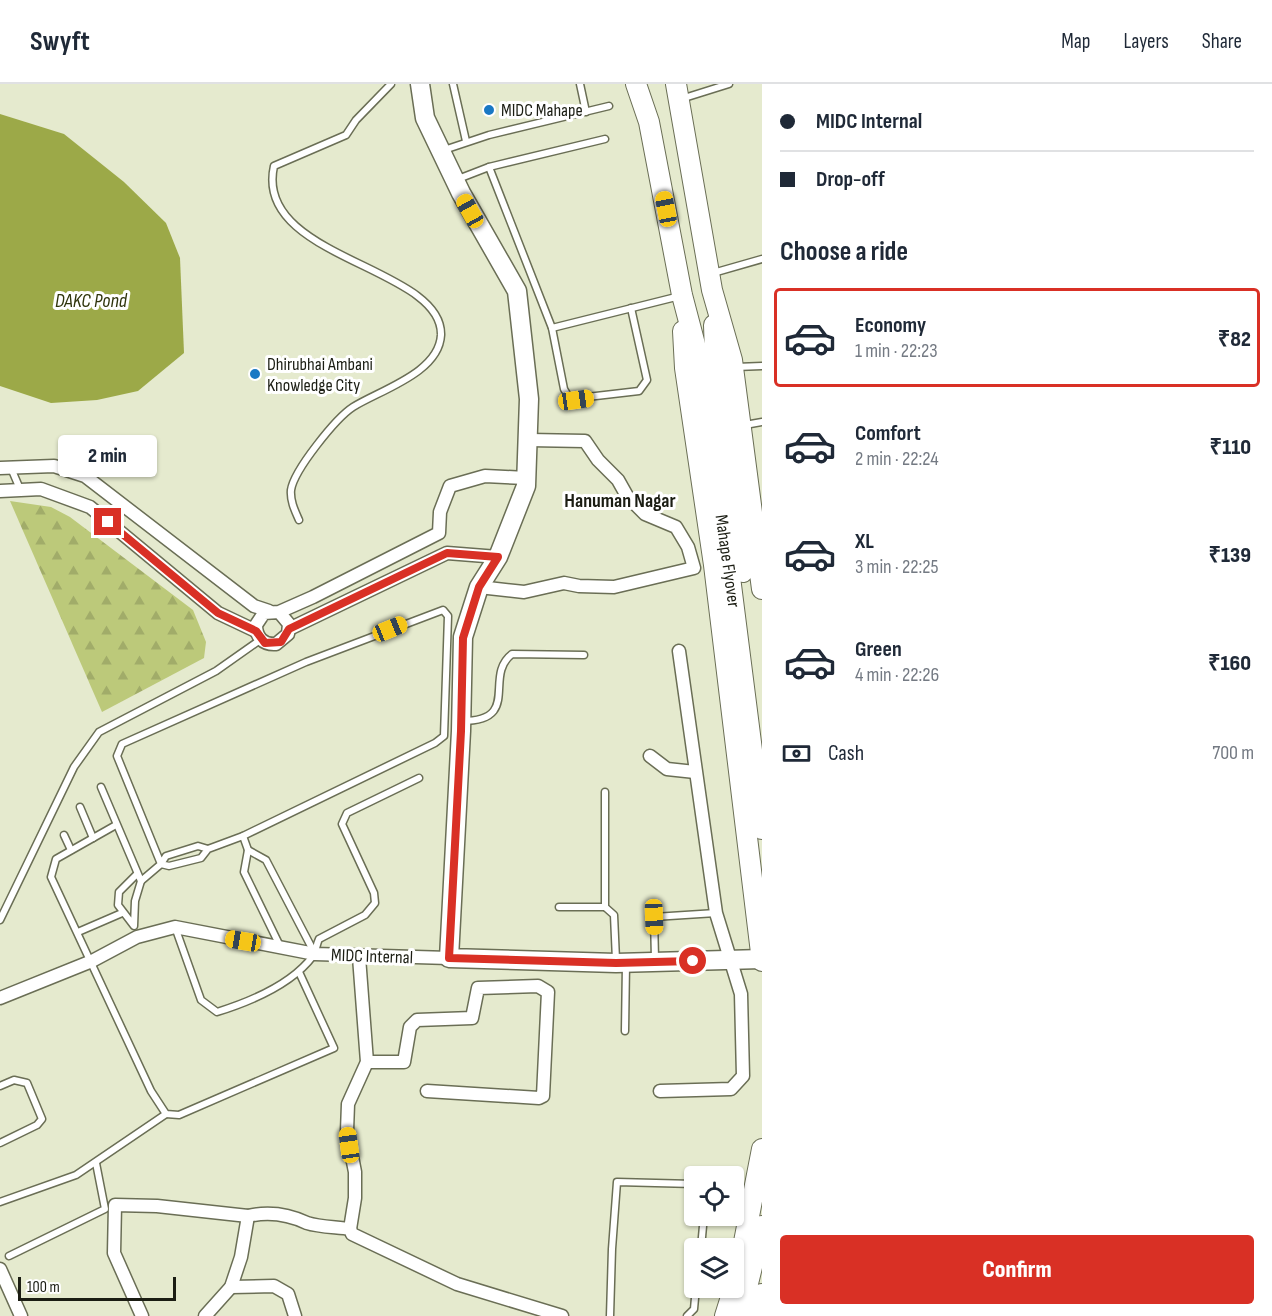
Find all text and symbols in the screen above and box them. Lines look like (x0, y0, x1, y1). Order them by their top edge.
text: Swyft (30, 25, 90, 58)
text: Map (1061, 29, 1090, 54)
text: Layers (1123, 29, 1169, 54)
text: Share (1202, 29, 1242, 54)
place label: MIDC Mahape (501, 100, 583, 121)
marker: MIDC Mahape (482, 103, 496, 117)
text: MIDC Internal (816, 108, 922, 135)
text: Drop-off (816, 166, 885, 193)
car (654, 190, 678, 228)
car (453, 191, 487, 231)
text: Choose a ride (780, 236, 908, 268)
water label: DAKC Pond (55, 289, 128, 313)
icon: car (783, 311, 837, 365)
text: Economy (855, 312, 926, 339)
text: ₹82 (1218, 326, 1251, 353)
text: 1 min · 22:23 (855, 339, 938, 363)
place label: Dhirubhai Ambani Knowledge City (267, 354, 373, 396)
marker: Dhirubhai Ambani Knowledge City (248, 367, 262, 381)
car (557, 389, 595, 411)
icon: car (783, 419, 837, 473)
text: Comfort (855, 420, 921, 447)
text: ₹110 (1210, 434, 1251, 461)
callout: 2 min (58, 435, 158, 477)
text: 2 min (88, 444, 127, 468)
text: 2 min · 22:24 (855, 447, 939, 471)
district label: Hanuman Nagar (564, 489, 676, 513)
route end (94, 508, 121, 535)
street label: Mahape Flyover (711, 513, 744, 609)
icon: car (783, 527, 837, 581)
text: XL (855, 528, 874, 555)
text: ₹139 (1209, 542, 1251, 569)
text: 3 min · 22:25 (855, 555, 939, 579)
car (370, 614, 410, 644)
icon: car (783, 635, 837, 689)
text: Green (855, 636, 902, 663)
text: ₹160 (1208, 650, 1251, 677)
text: 4 min · 22:26 (855, 663, 939, 687)
icon: cash (780, 737, 813, 770)
text: Cash (828, 740, 864, 767)
text: 700 m (1212, 741, 1254, 765)
car (644, 899, 664, 935)
car (224, 929, 262, 953)
street label: MIDC Internal (331, 945, 413, 968)
route start (679, 947, 706, 974)
car (338, 1126, 360, 1164)
map controls (684, 1166, 744, 1298)
button: locate (684, 1166, 744, 1226)
button: Confirm (780, 1235, 1254, 1304)
button: layers (684, 1238, 744, 1298)
scale bar (18, 1274, 176, 1302)
text: 100 m (27, 1278, 60, 1297)

